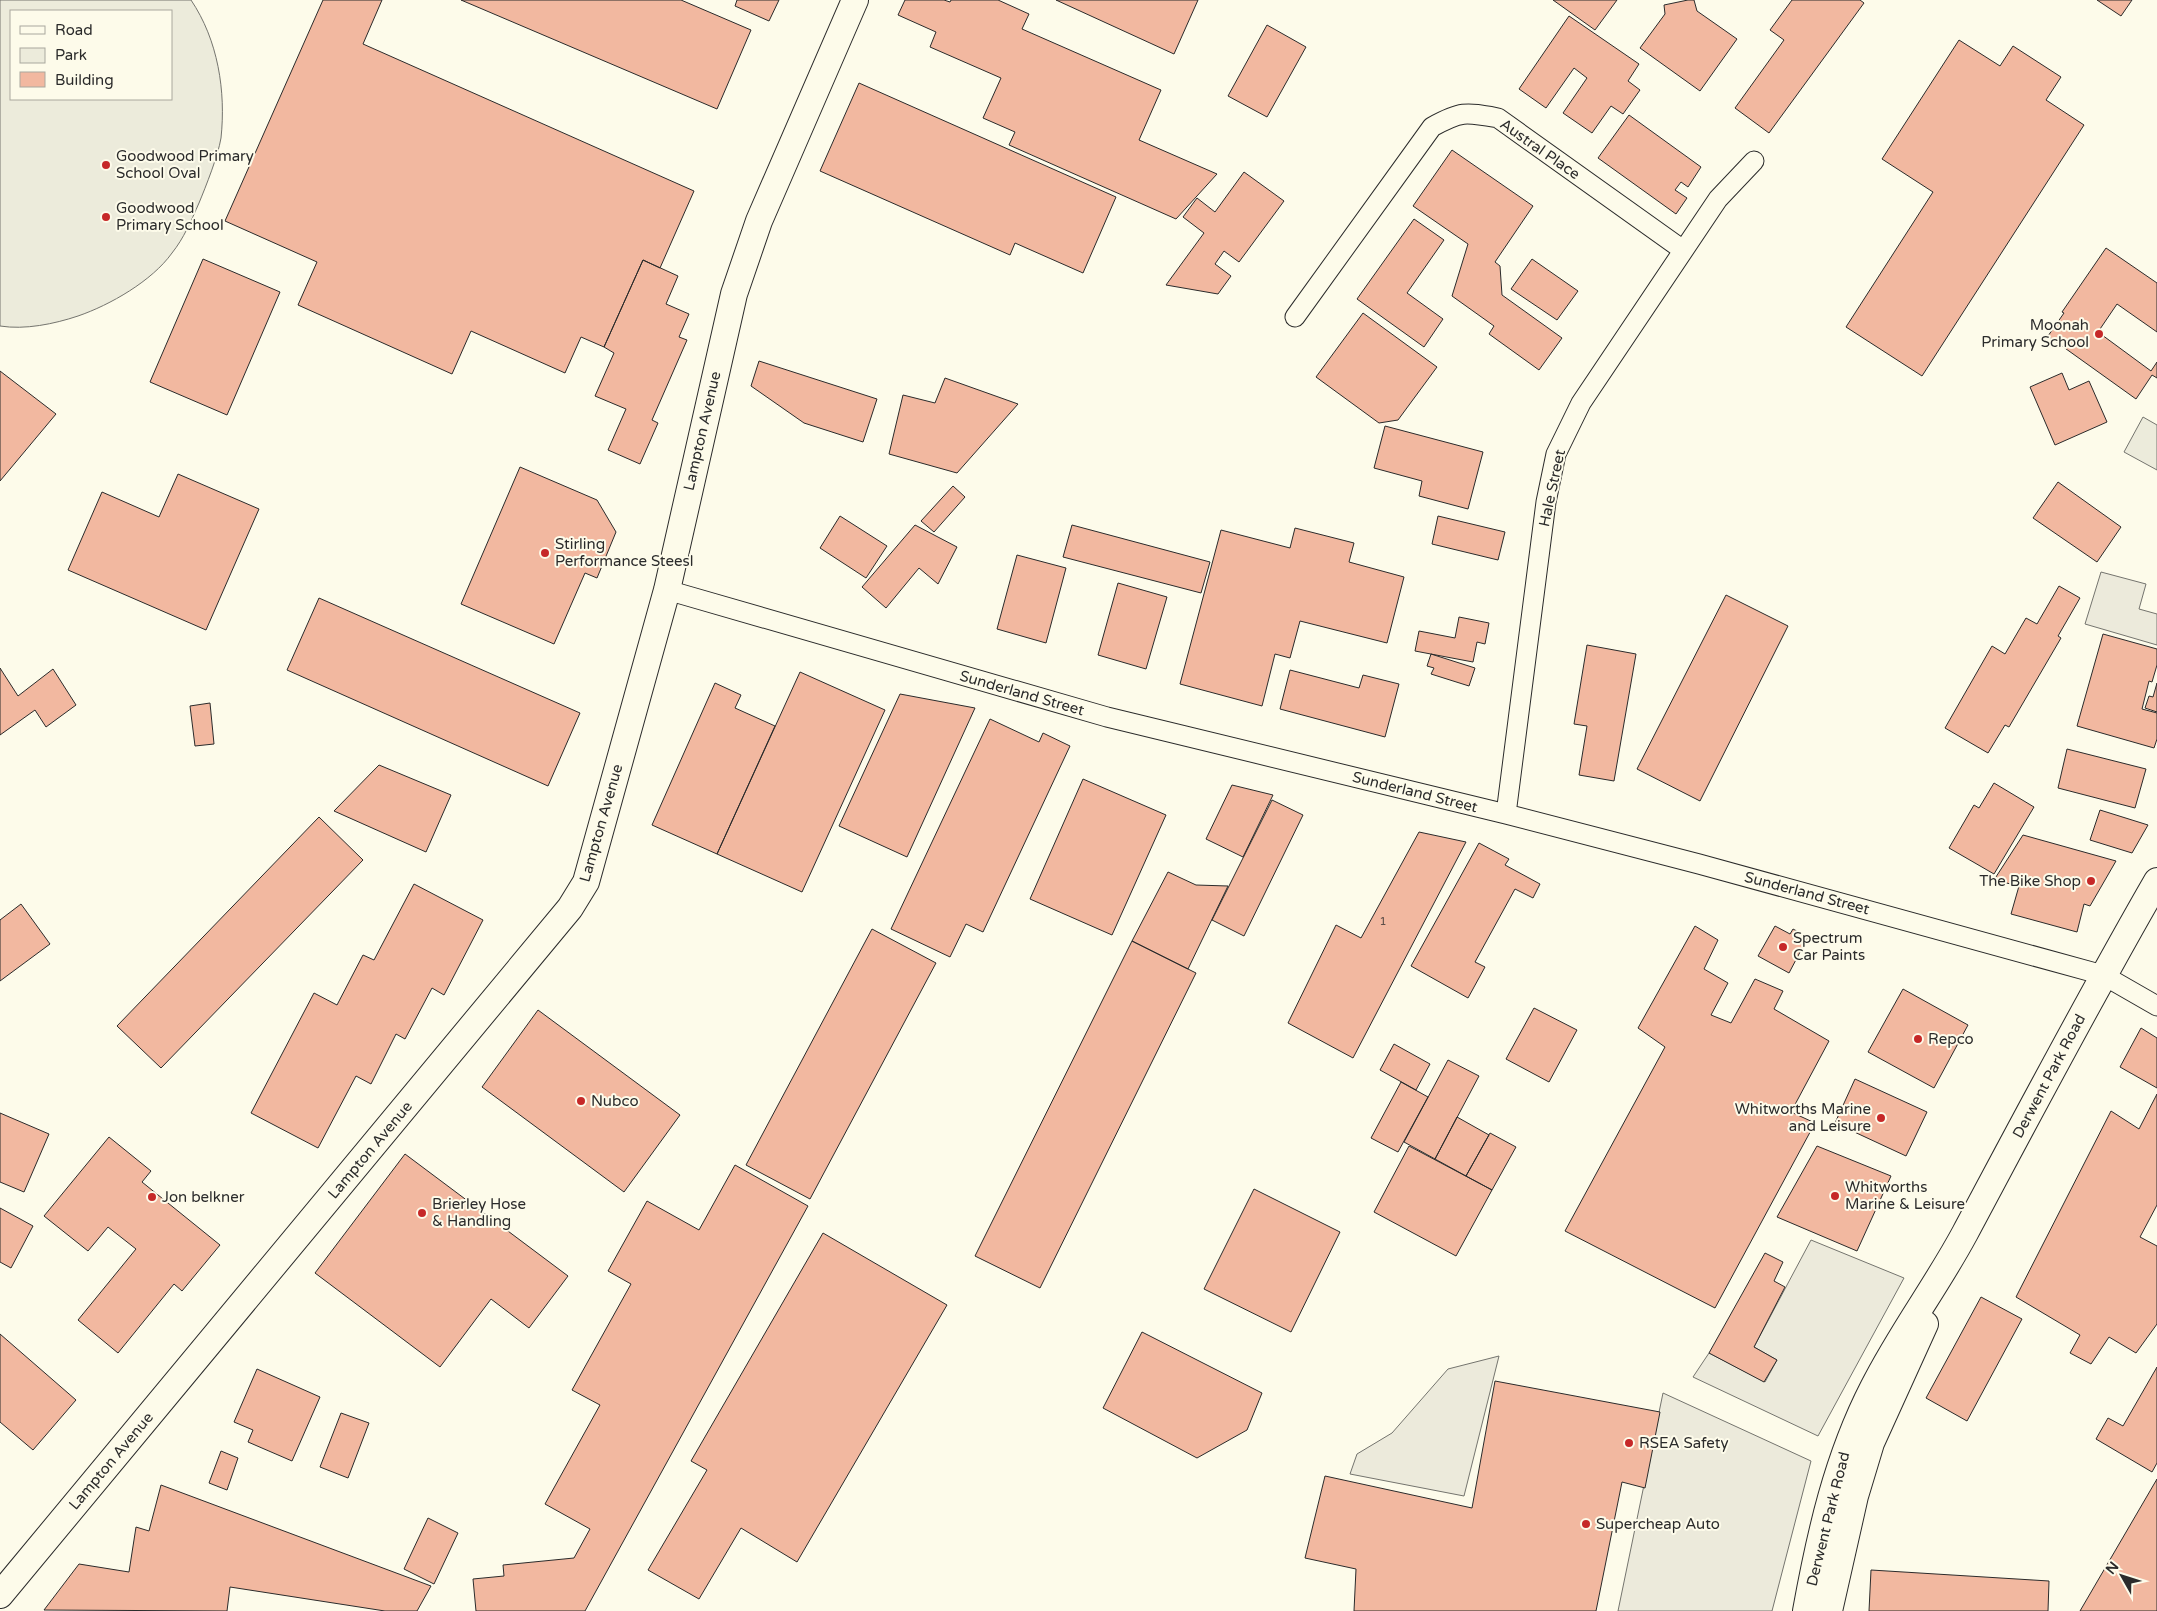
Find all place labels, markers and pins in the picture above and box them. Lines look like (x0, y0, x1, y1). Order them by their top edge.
place label: Goodwood Primary School Oval (116, 147, 254, 182)
marker: Goodwood Primary School Oval (100, 159, 112, 171)
place label: Goodwood Primary School (116, 199, 224, 234)
marker: Goodwood Primary School (100, 211, 112, 223)
place label: Moonah Primary School (1981, 316, 2089, 351)
marker: Moonah Primary School (2093, 328, 2105, 340)
place label: Stirling Performance Steesl (555, 535, 693, 570)
marker: Stirling Performance Steesl (539, 547, 551, 559)
place label: The Bike Shop (1979, 872, 2081, 890)
marker: The Bike Shop (2085, 875, 2097, 887)
place label: Spectrum Car Paints (1793, 929, 1865, 964)
marker: Spectrum Car Paints (1777, 941, 1789, 953)
place label: Repco (1928, 1030, 1974, 1048)
marker: Repco (1912, 1033, 1924, 1045)
place label: Nubco (591, 1092, 639, 1110)
marker: Nubco (575, 1095, 587, 1107)
place label: Whitworths Marine and Leisure (1735, 1100, 1871, 1135)
marker: Whitworths Marine and Leisure (1875, 1112, 1887, 1124)
place label: Whitworths Marine & Leisure (1845, 1178, 1965, 1213)
place label: Jon belkner (162, 1188, 245, 1206)
marker: Whitworths Marine & Leisure (1829, 1190, 1841, 1202)
marker: Jon belkner (146, 1191, 158, 1203)
place label: Brierley Hose & Handling (432, 1195, 526, 1230)
marker: Brierley Hose & Handling (416, 1207, 428, 1219)
place label: RSEA Safety (1639, 1434, 1729, 1452)
marker: RSEA Safety (1623, 1437, 1635, 1449)
place label: Supercheap Auto (1596, 1515, 1720, 1533)
marker: Supercheap Auto (1580, 1518, 1592, 1530)

